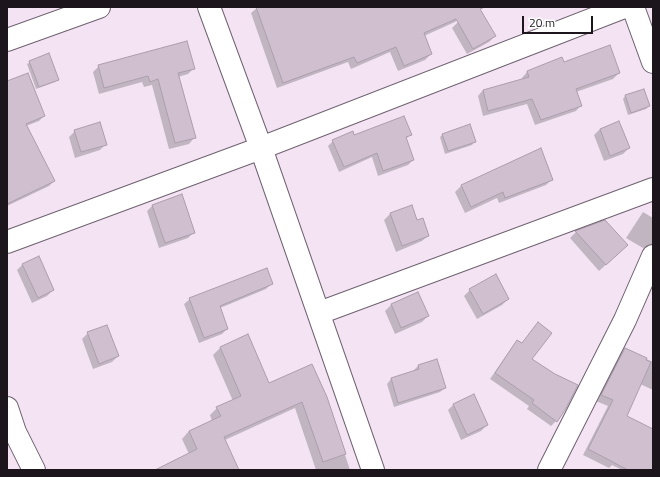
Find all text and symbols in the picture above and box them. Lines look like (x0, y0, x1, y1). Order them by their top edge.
scale bar (524, 8, 595, 34)
text: 20 m (529, 13, 555, 32)

